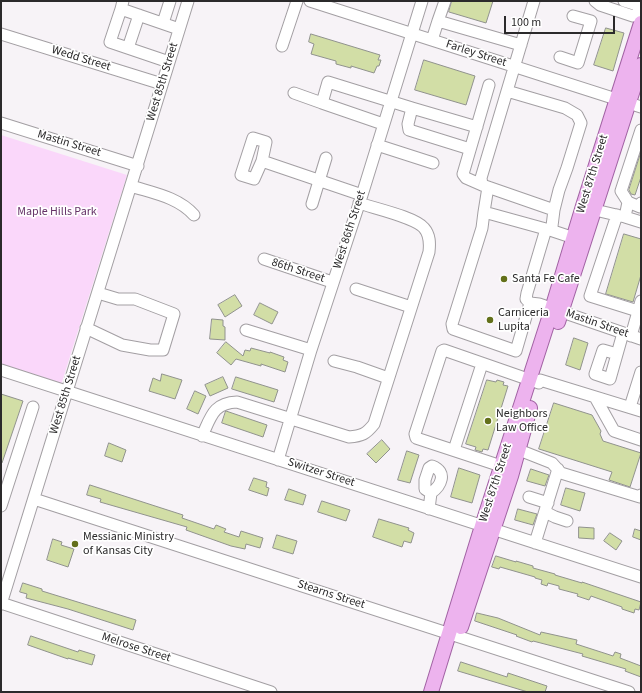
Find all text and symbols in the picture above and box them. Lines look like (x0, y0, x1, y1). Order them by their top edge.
scale bar (506, 8, 617, 34)
text: 100 m (511, 14, 541, 31)
street label: Farley Street (444, 37, 508, 71)
street label: West 85th Street (144, 41, 182, 123)
street label: Wedd Street (50, 43, 112, 75)
street label: Mastin Street (36, 128, 102, 160)
street label: West 87th Street (574, 133, 612, 215)
street label: West 86th Street (331, 189, 369, 271)
park label: Maple Hills Park (17, 205, 97, 219)
street label: 86th Street (270, 256, 326, 286)
place label: Santa Fe Cafe (512, 272, 580, 286)
marker: Santa Fe Cafe (499, 274, 509, 284)
place label: Carniceria Lupita (498, 306, 549, 334)
street label: Mastin Street (564, 307, 630, 341)
marker: Carniceria Lupita (485, 315, 495, 325)
street label: West 85th Street (47, 354, 85, 436)
place label: Neighbors Law Office (496, 407, 548, 435)
marker: Neighbors Law Office (483, 416, 493, 426)
street label: West 87th Street (477, 442, 515, 524)
street label: Switzer Street (286, 455, 356, 491)
place label: Messianic Ministry of Kansas City (83, 530, 174, 558)
marker: Messianic Ministry of Kansas City (70, 539, 80, 549)
street label: Stearns Street (295, 577, 367, 613)
street label: Melrose Street (100, 630, 172, 666)

